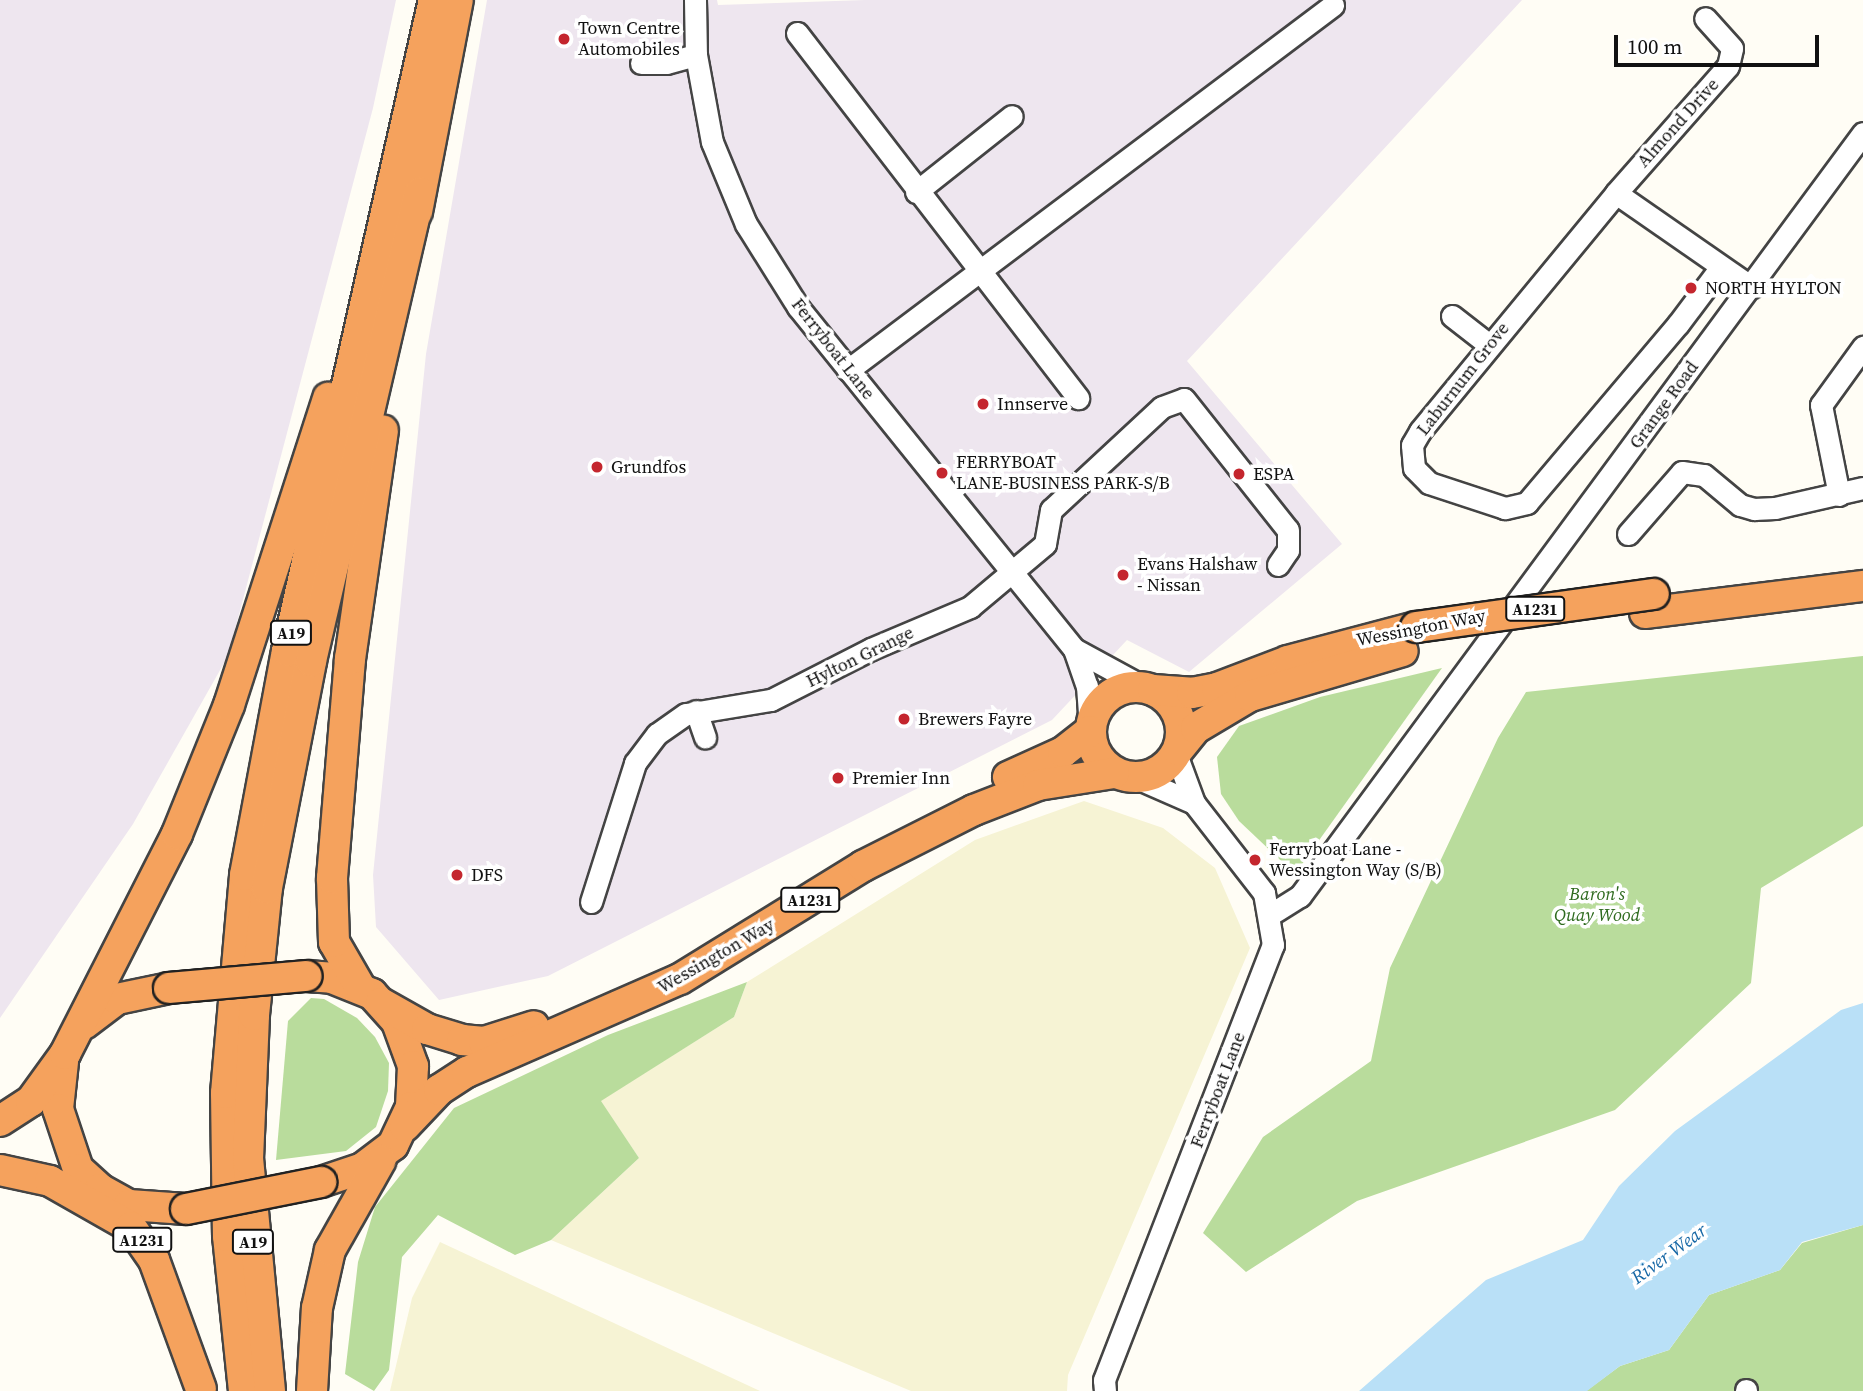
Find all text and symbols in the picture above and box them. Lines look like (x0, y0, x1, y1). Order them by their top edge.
place label: Town Centre Automobiles (578, 18, 680, 60)
scale bar (1618, 21, 1823, 65)
marker: Town Centre Automobiles (556, 31, 572, 47)
text: 100 m (1627, 32, 1682, 61)
street label: Almond Drive (1632, 74, 1724, 172)
place label: NORTH HYLTON (1705, 277, 1842, 299)
marker: NORTH HYLTON (1683, 280, 1699, 296)
street label: Ferryboat Lane (787, 294, 879, 404)
street label: Laburnum Grove (1412, 318, 1514, 440)
street label: Grange Road (1625, 357, 1703, 453)
place label: Innserve (997, 393, 1068, 415)
marker: Innserve (975, 396, 991, 412)
place label: FERRYBOAT LANE-BUSINESS PARK-S/B (956, 452, 1170, 494)
place label: Grundfos (611, 456, 686, 478)
marker: Grundfos (589, 459, 605, 475)
place label: ESPA (1253, 463, 1294, 485)
marker: FERRYBOAT LANE-BUSINESS PARK-S/B (934, 465, 950, 481)
marker: ESPA (1231, 466, 1247, 482)
place label: Evans Halshaw - Nissan (1137, 554, 1258, 596)
marker: Evans Halshaw - Nissan (1115, 567, 1131, 583)
road number: A1231 (1505, 596, 1565, 622)
street label: Wessington Way (1354, 605, 1488, 651)
road number: A19 (268, 620, 314, 646)
street label: Hylton Grange (803, 622, 917, 692)
place label: Brewers Fayre (918, 708, 1032, 730)
marker: Brewers Fayre (896, 711, 912, 727)
place label: Premier Inn (852, 767, 950, 789)
marker: Premier Inn (830, 770, 846, 786)
place label: Ferryboat Lane - Wessington Way (S/B) (1269, 839, 1443, 882)
marker: Ferryboat Lane - Wessington Way (S/B) (1247, 852, 1263, 868)
place label: DFS (471, 864, 503, 886)
marker: DFS (449, 867, 465, 883)
park label: Baron's Quay Wood (1554, 884, 1640, 926)
road number: A1231 (780, 888, 840, 912)
street label: Wessington Way (654, 914, 778, 998)
street label: Ferryboat Lane (1186, 1029, 1250, 1151)
water label: River Wear (1627, 1219, 1711, 1289)
road number: A1231 (112, 1228, 172, 1252)
road number: A19 (230, 1230, 276, 1254)

